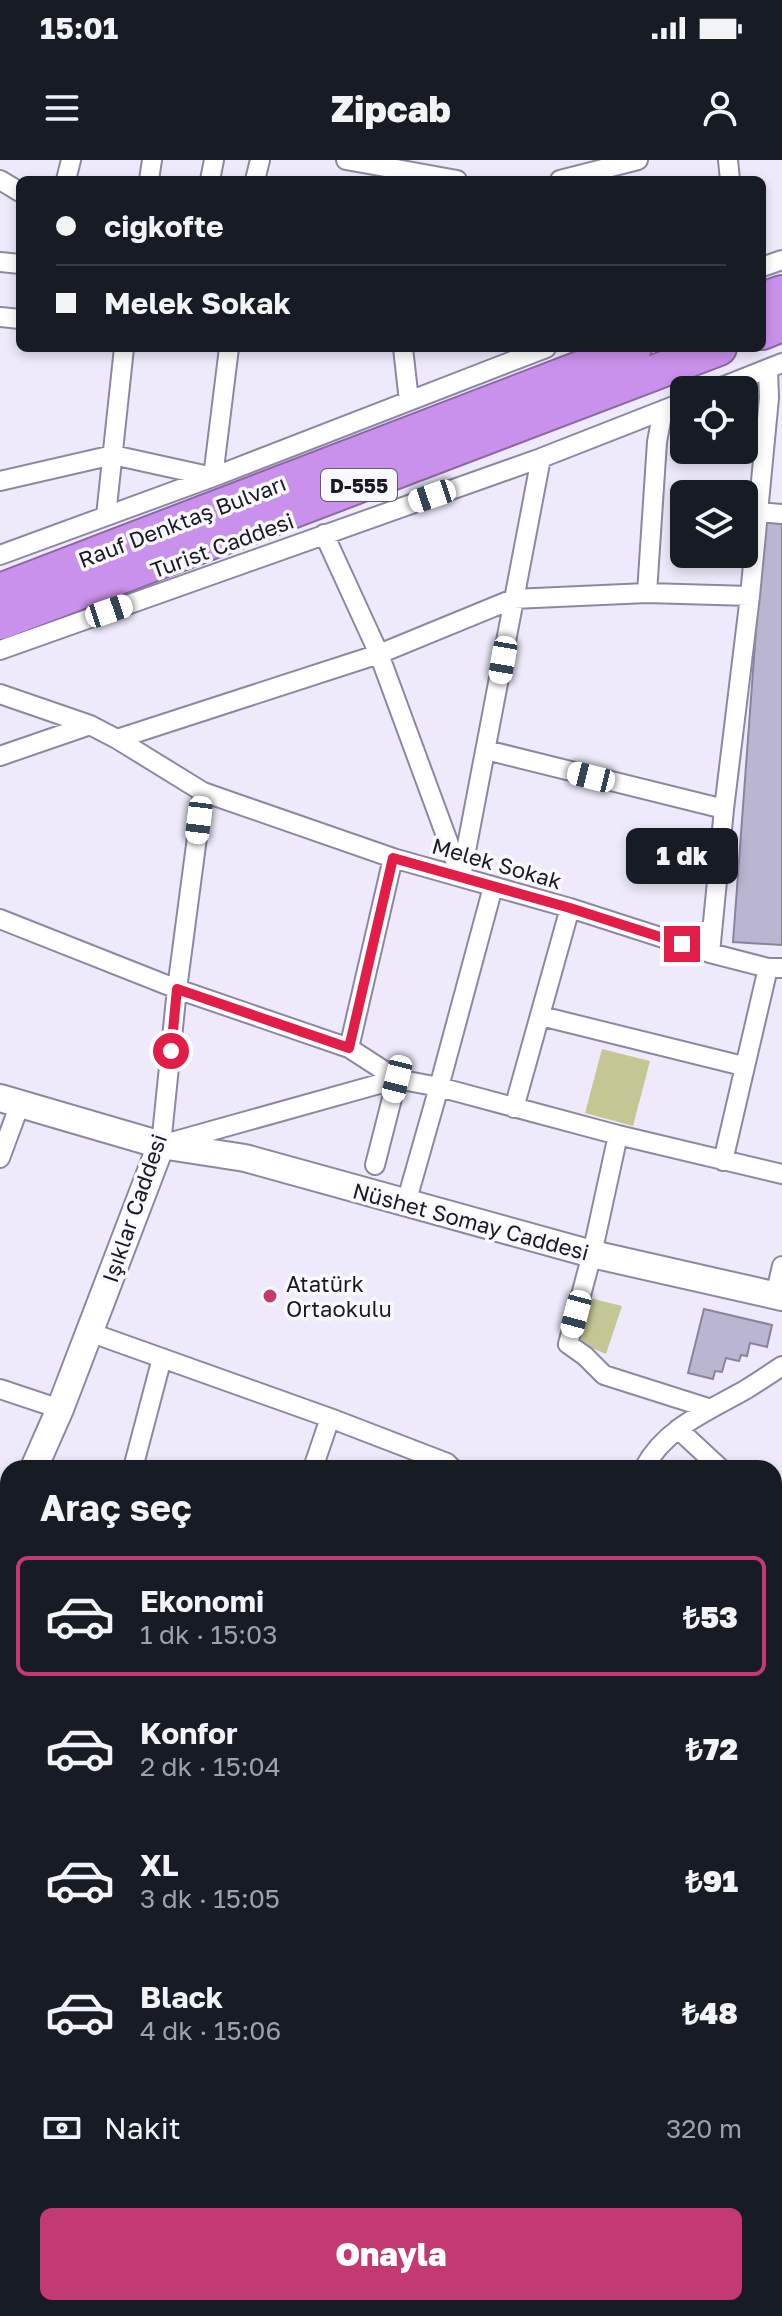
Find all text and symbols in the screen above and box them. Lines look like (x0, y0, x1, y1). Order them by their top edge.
text: 15:01 (40, 10, 118, 46)
icon: menu (40, 86, 84, 130)
icon: person (698, 86, 742, 130)
text: Zipcab (331, 87, 451, 130)
text: cigkofte (104, 208, 224, 244)
text: Melek Sokak (104, 285, 291, 321)
map controls (670, 376, 758, 568)
button: locate (670, 376, 758, 464)
street label: Rauf Denktaş Bulvarı (74, 469, 290, 573)
road number: D-555 (321, 469, 397, 501)
car (405, 477, 459, 515)
button: layers (670, 480, 758, 568)
street label: Turist Caddesi (147, 507, 297, 583)
car (82, 592, 136, 630)
car (487, 634, 519, 686)
car (565, 760, 617, 794)
car (184, 795, 214, 845)
callout: 1 dk (626, 828, 738, 884)
street label: Melek Sokak (429, 832, 565, 894)
text: 1 dk (656, 840, 708, 871)
route end (664, 926, 700, 962)
route start (153, 1033, 189, 1069)
car (380, 1053, 414, 1105)
street label: Işıklar Caddesi (96, 1130, 172, 1286)
street label: Nüshet Somay Caddesi (350, 1176, 592, 1266)
place label: Atatürk Ortaokulu (286, 1270, 392, 1322)
marker: Atatürk Ortaokulu (261, 1287, 279, 1305)
car (558, 1288, 594, 1340)
text: Araç seç (40, 1486, 192, 1529)
icon: car (44, 1580, 116, 1652)
text: Ekonomi (140, 1583, 264, 1619)
text: ₺53 (683, 1599, 738, 1635)
text: 1 dk · 15:03 (140, 1619, 277, 1650)
icon: car (44, 1712, 116, 1784)
text: Konfor (140, 1715, 238, 1751)
text: ₺72 (686, 1731, 738, 1767)
text: 2 dk · 15:04 (140, 1751, 281, 1782)
icon: car (44, 1844, 116, 1916)
text: XL (140, 1847, 179, 1883)
text: ₺91 (686, 1863, 738, 1899)
text: 3 dk · 15:05 (140, 1883, 280, 1914)
icon: car (44, 1976, 116, 2048)
text: Black (140, 1979, 223, 2015)
text: ₺48 (682, 1995, 738, 2031)
text: 4 dk · 15:06 (140, 2015, 281, 2046)
icon: cash (40, 2106, 84, 2150)
text: Nakit (104, 2110, 181, 2146)
text: 320 m (666, 2113, 742, 2144)
button: Onayla (40, 2208, 742, 2300)

